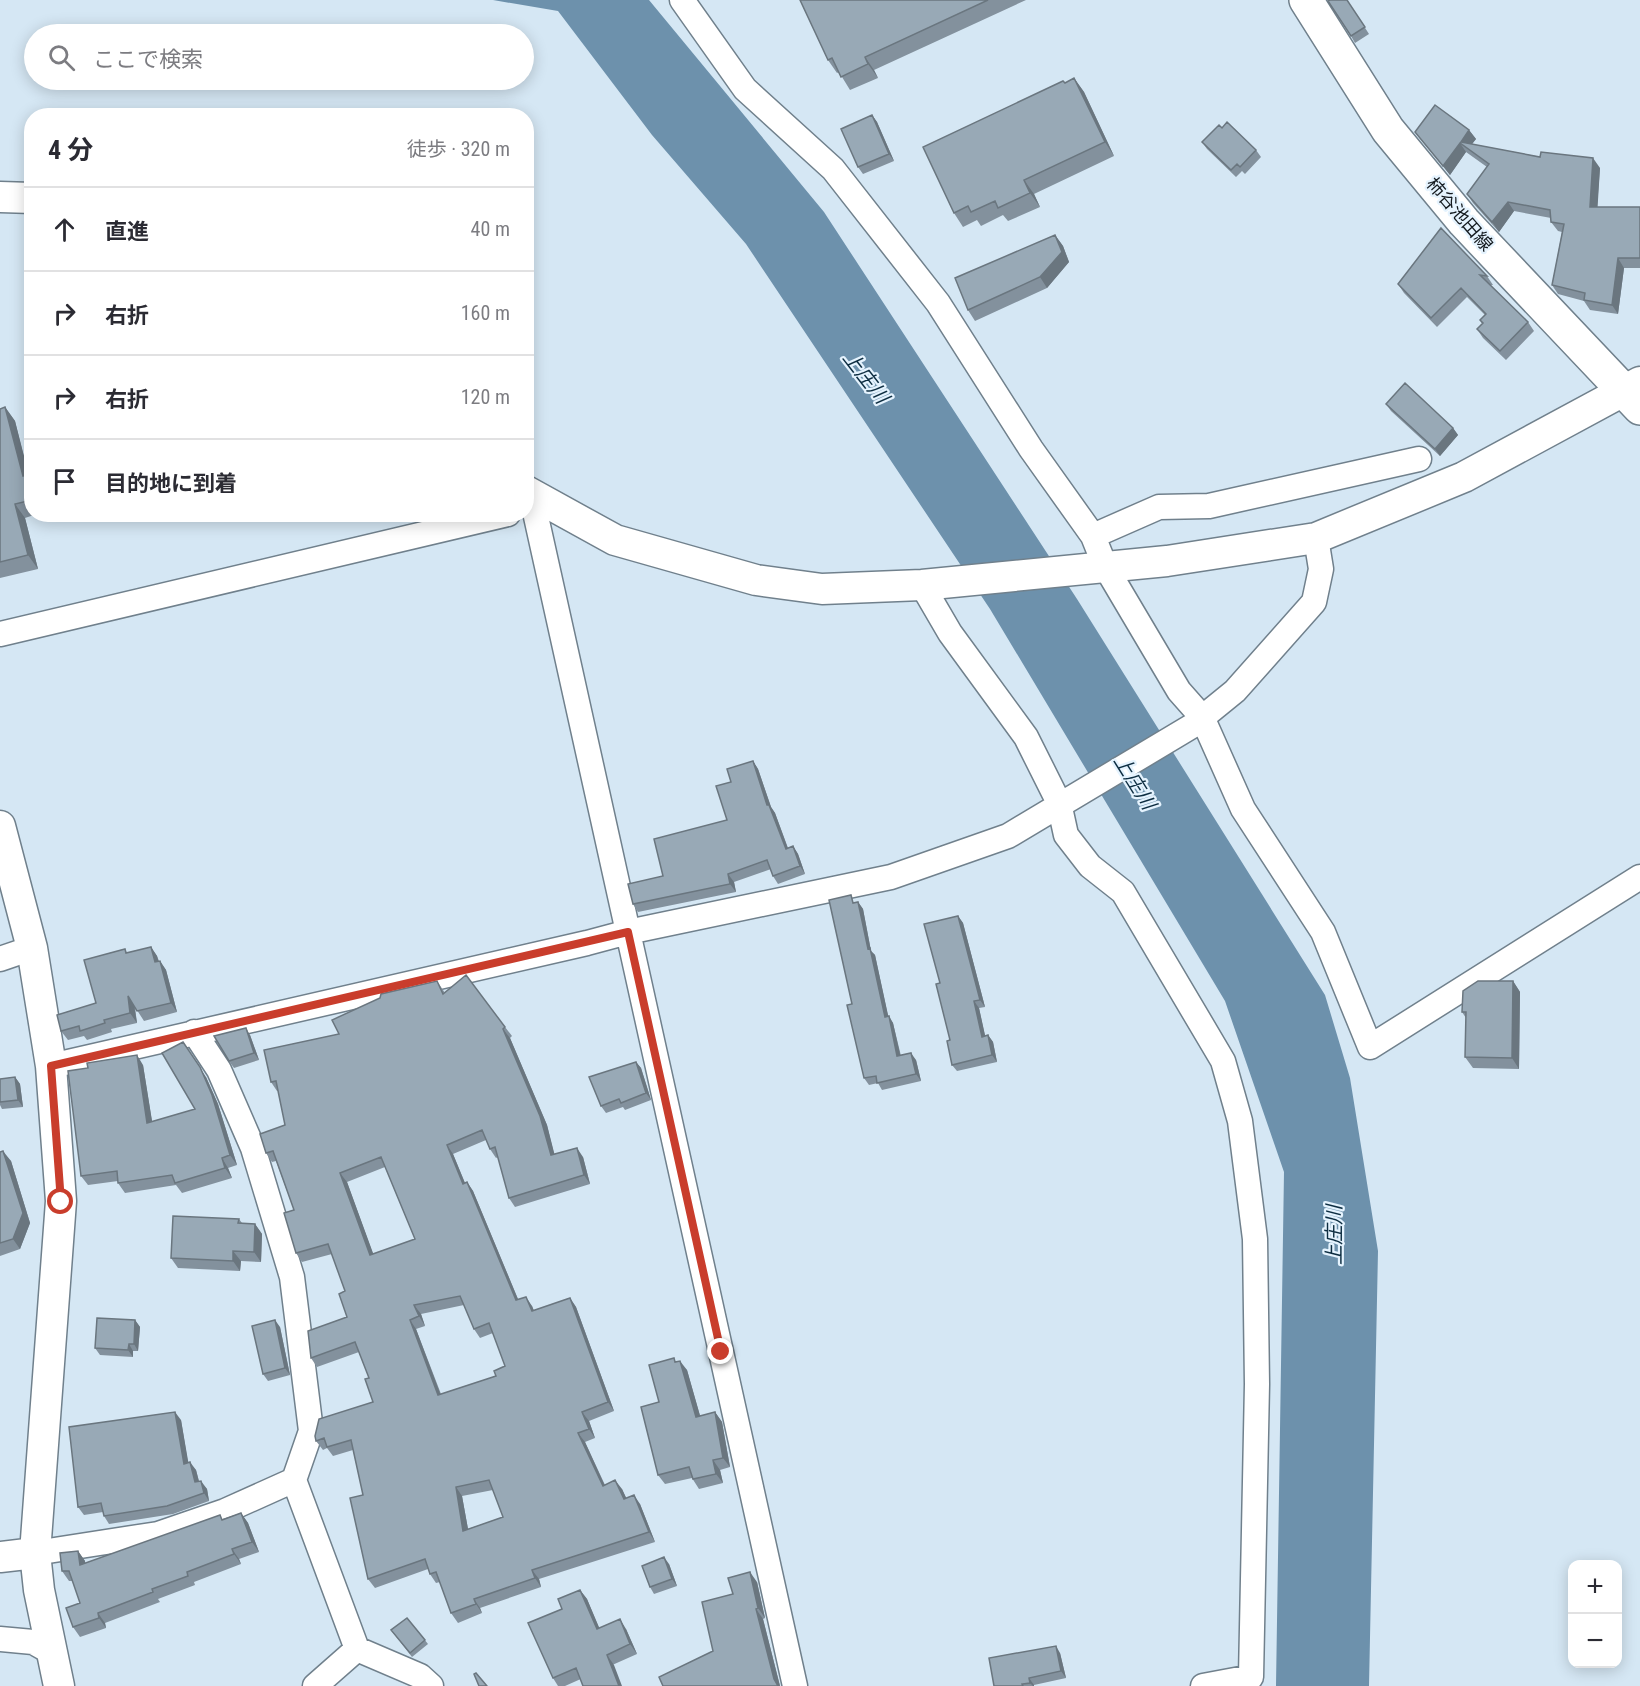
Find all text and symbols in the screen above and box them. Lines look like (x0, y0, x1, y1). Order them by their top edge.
search box (24, 24, 534, 90)
icon: search (45, 41, 78, 74)
text: ここで検索 (93, 47, 203, 72)
text: 4 分 (48, 135, 93, 165)
text: 徒歩 · 320 m (407, 137, 510, 161)
street label: 柿谷池田線 (1423, 173, 1497, 255)
icon: ahead (48, 213, 81, 246)
text: 40 m (471, 217, 510, 241)
text: 直進 (105, 219, 149, 244)
icon: right (48, 297, 81, 330)
text: 160 m (461, 301, 510, 325)
text: 右折 (105, 303, 149, 328)
water label: 上庄川 (838, 346, 895, 410)
icon: right (48, 381, 81, 414)
text: 120 m (461, 385, 510, 409)
text: 右折 (105, 387, 149, 412)
icon: arrive (48, 465, 81, 498)
text: 目的地に到着 (105, 471, 237, 496)
water label: 上庄川 (1109, 750, 1162, 815)
route start (47, 1188, 73, 1214)
water label: 上庄川 (1322, 1203, 1346, 1265)
route end (707, 1338, 733, 1364)
map controls (1568, 1560, 1622, 1668)
button: + (1568, 1560, 1622, 1614)
button: − (1568, 1614, 1622, 1668)

